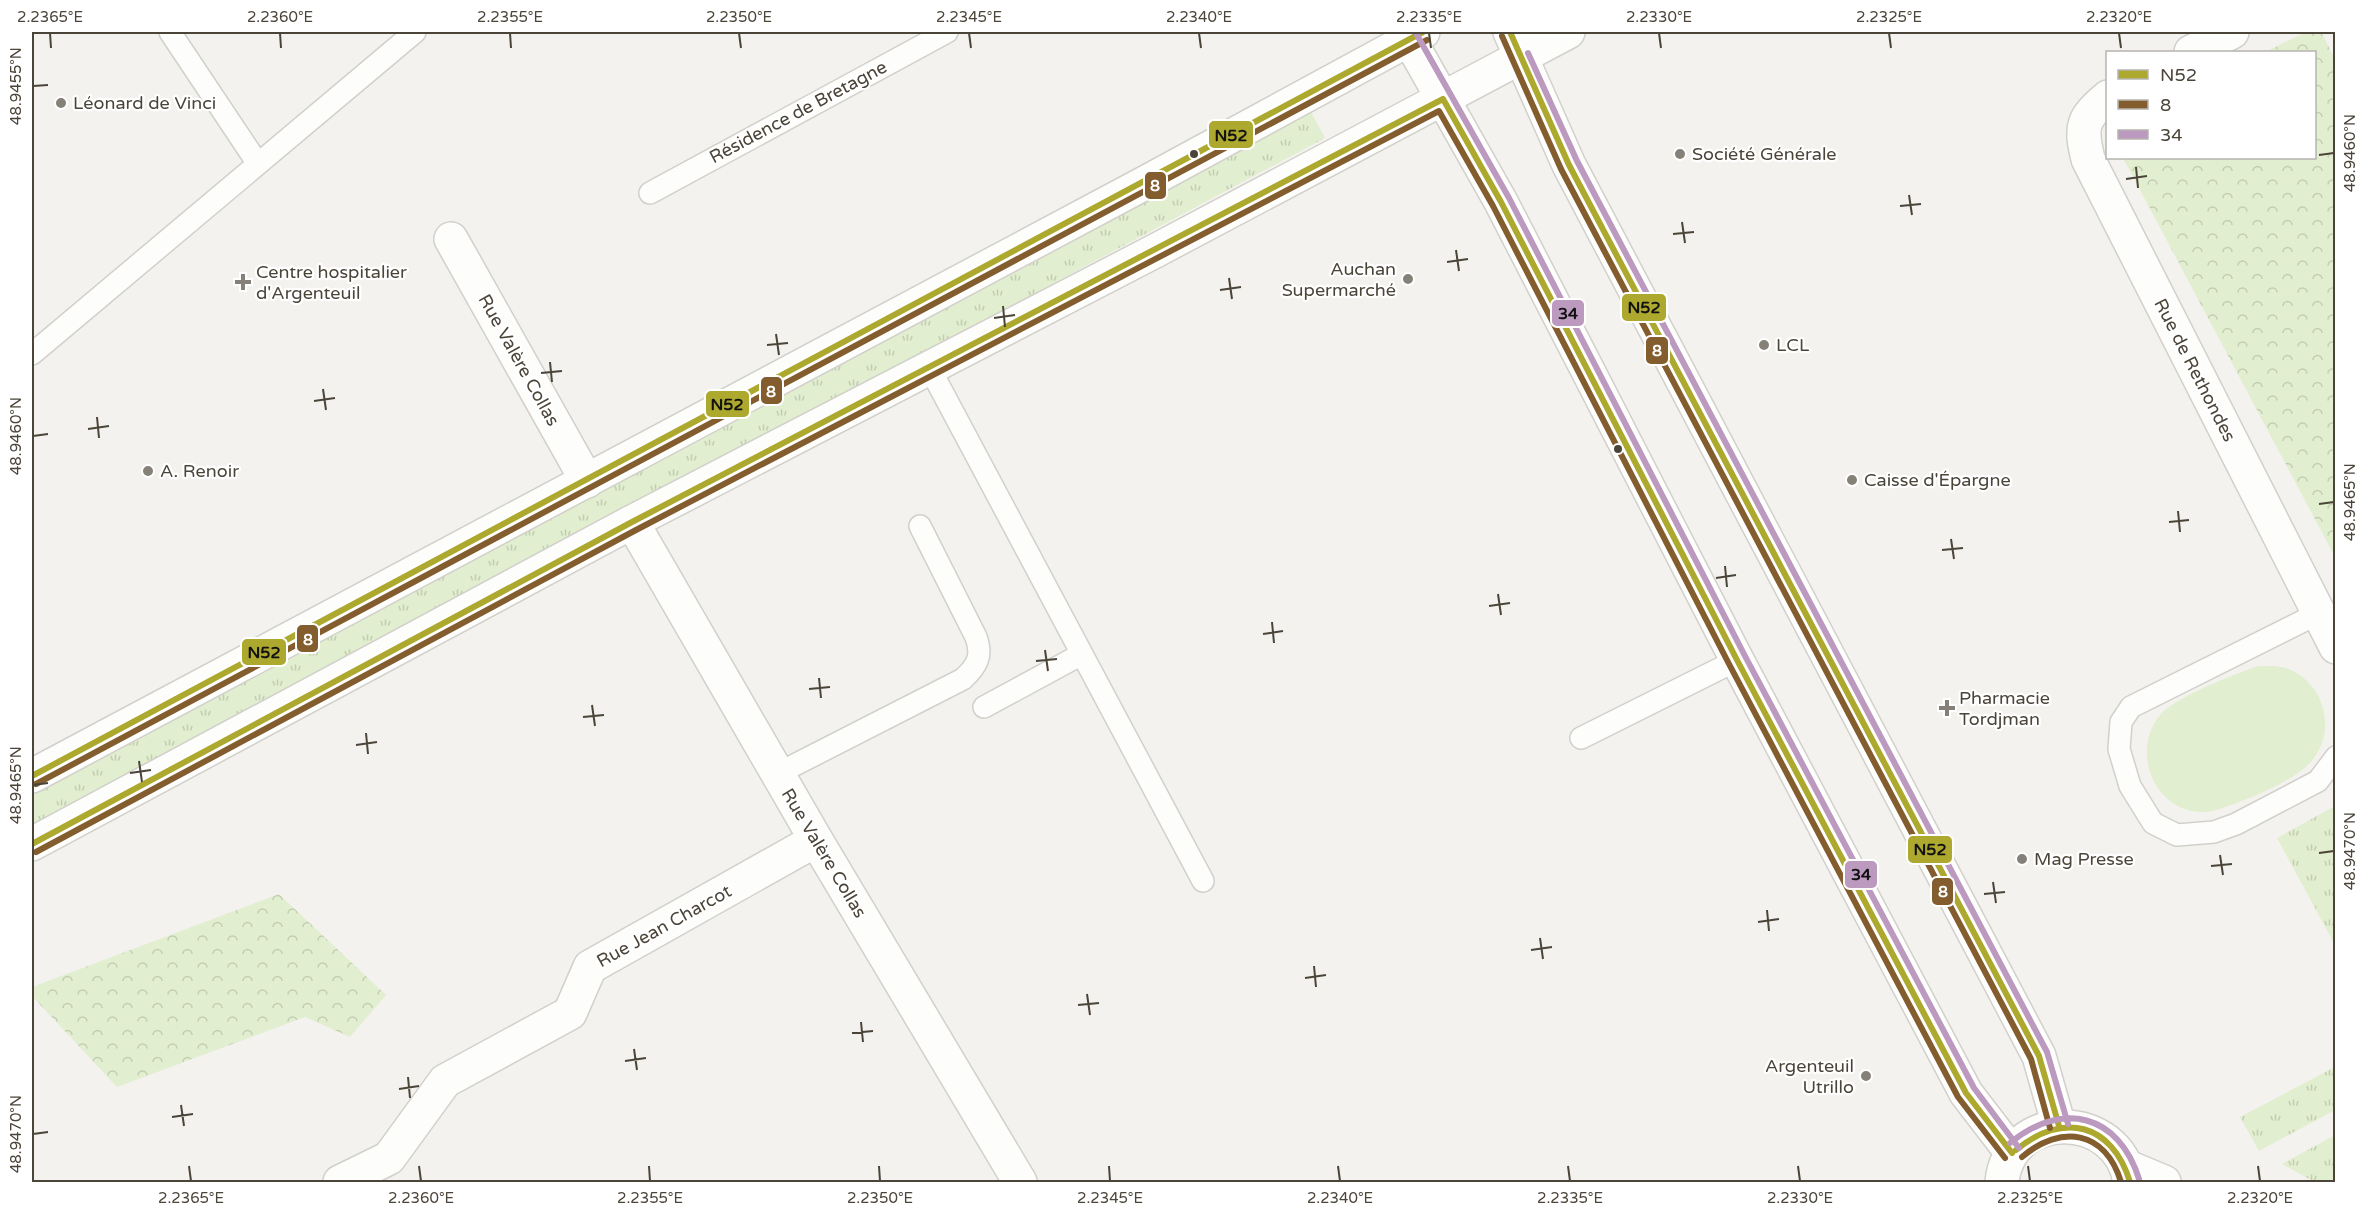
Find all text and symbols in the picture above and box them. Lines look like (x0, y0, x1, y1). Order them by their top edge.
text: 2.2365°E (17, 8, 83, 26)
text: 2.2360°E (247, 8, 313, 26)
text: 2.2355°E (477, 8, 543, 26)
text: 2.2350°E (706, 8, 772, 26)
text: 2.2345°E (936, 8, 1002, 26)
text: 2.2340°E (1166, 8, 1232, 26)
text: 2.2335°E (1396, 8, 1462, 26)
text: 2.2330°E (1626, 8, 1692, 26)
text: 2.2325°E (1856, 8, 1922, 26)
text: 2.2320°E (2086, 8, 2152, 26)
text: 48.9455°N (7, 47, 25, 125)
legend (2106, 51, 2316, 159)
street label: Résidence de Bretagne (705, 56, 891, 168)
text: N52 (2160, 64, 2197, 86)
place label: Léonard de Vinci (73, 92, 216, 114)
text: 8 (2160, 94, 2171, 116)
marker: Léonard de Vinci (54, 96, 68, 110)
text: 48.9460°N (2341, 114, 2359, 192)
line badge: N52 (1208, 120, 1254, 149)
text: 34 (2160, 124, 2183, 146)
text: N52 (1215, 126, 1247, 146)
place label: Société Générale (1692, 143, 1837, 165)
marker: Société Générale (1673, 147, 1687, 161)
unlabelled marker (1188, 148, 1200, 160)
line badge: 8 (1144, 171, 1167, 200)
text: 8 (1150, 176, 1160, 196)
place label: Auchan Supermarché (1282, 258, 1396, 301)
place label: Centre hospitalier d'Argenteuil (256, 261, 407, 304)
marker: Auchan Supermarché (1401, 272, 1415, 286)
marker: Centre hospitalier d'Argenteuil (234, 273, 252, 291)
street label: Rue Valère Collas (474, 290, 564, 430)
line badge: N52 (1621, 293, 1667, 322)
street label: Rue de Rethondes (2149, 295, 2241, 445)
text: N52 (1628, 298, 1660, 318)
line badge: 34 (1551, 299, 1585, 327)
text: 34 (1558, 304, 1578, 324)
place label: LCL (1776, 334, 1810, 356)
line badge: 8 (1645, 336, 1669, 365)
marker: LCL (1757, 338, 1771, 352)
text: 8 (1652, 341, 1662, 361)
line badge: 8 (760, 376, 783, 405)
text: 8 (766, 382, 776, 402)
line badge: N52 (705, 390, 750, 418)
text: N52 (711, 395, 743, 415)
text: 48.9460°N (7, 397, 25, 475)
unlabelled marker (1612, 443, 1624, 455)
place label: A. Renoir (160, 460, 239, 482)
text: 48.9465°N (2341, 463, 2359, 541)
marker: A. Renoir (141, 464, 155, 478)
place label: Caisse d'Épargne (1864, 469, 2011, 491)
marker: Caisse d'Épargne (1845, 473, 1859, 487)
line badge: 8 (296, 624, 319, 653)
text: 8 (303, 630, 313, 650)
line badge: N52 (241, 638, 287, 666)
text: N52 (248, 643, 280, 663)
place label: Pharmacie Tordjman (1959, 687, 2050, 730)
marker: Pharmacie Tordjman (1940, 701, 1954, 715)
text: 48.9465°N (7, 746, 25, 824)
street label: Rue Valère Collas (777, 784, 871, 922)
text: 48.9470°N (2341, 812, 2359, 890)
line badge: N52 (1907, 835, 1953, 864)
text: N52 (1914, 840, 1946, 860)
place label: Mag Presse (2034, 848, 2134, 870)
marker: Mag Presse (2015, 852, 2029, 866)
line badge: 34 (1844, 860, 1878, 889)
text: 34 (1851, 865, 1871, 885)
line badge: 8 (1931, 877, 1954, 906)
street label: Rue Jean Charcot (593, 880, 735, 972)
text: 8 (1938, 882, 1948, 902)
place label: Argenteuil Utrillo (1765, 1055, 1854, 1098)
marker: Argenteuil Utrillo (1859, 1069, 1873, 1083)
text: 48.9470°N (7, 1095, 25, 1173)
text: 2.2365°E (158, 1189, 224, 1207)
text: 2.2360°E (388, 1189, 454, 1207)
text: 2.2355°E (617, 1189, 683, 1207)
text: 2.2350°E (847, 1189, 913, 1207)
text: 2.2345°E (1077, 1189, 1143, 1207)
text: 2.2340°E (1307, 1189, 1373, 1207)
text: 2.2335°E (1537, 1189, 1603, 1207)
text: 2.2330°E (1767, 1189, 1833, 1207)
text: 2.2325°E (1997, 1189, 2063, 1207)
text: 2.2320°E (2227, 1189, 2293, 1207)

